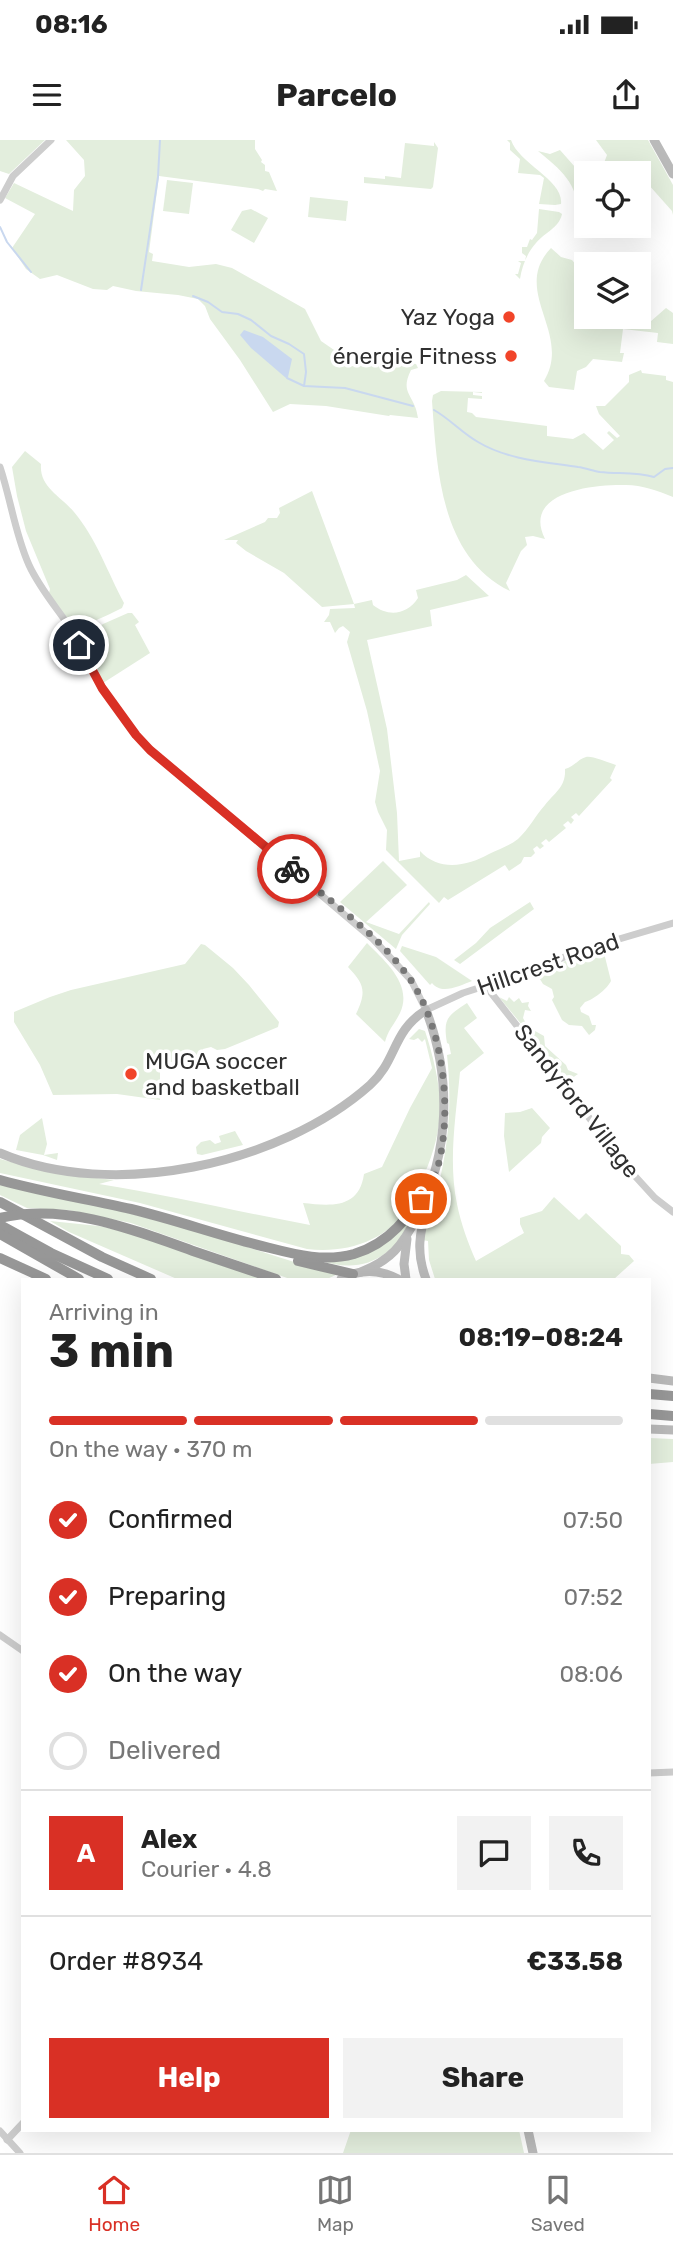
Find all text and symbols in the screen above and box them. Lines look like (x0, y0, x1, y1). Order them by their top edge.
text: 08:16 (35, 9, 108, 40)
icon: menu (28, 76, 66, 114)
text: Parcelo (276, 76, 397, 114)
icon: share (607, 76, 645, 114)
map controls (574, 161, 651, 329)
button: locate (574, 161, 651, 238)
button: layers (574, 252, 651, 329)
place label: Yaz Yoga (400, 303, 495, 331)
marker: Yaz Yoga (501, 309, 517, 325)
place label: énergie Fitness (333, 342, 497, 370)
marker: énergie Fitness (503, 348, 519, 364)
pin (49, 615, 109, 675)
icon: home (60, 626, 98, 664)
courier (257, 834, 327, 904)
icon: bike (273, 850, 311, 888)
street label: Hillcrest Road (473, 927, 623, 1001)
street label: Sandyford Village (508, 1019, 646, 1183)
place label: MUGA soccer and basketball (145, 1047, 300, 1101)
marker: MUGA soccer and basketball (123, 1066, 139, 1082)
pin (391, 1169, 451, 1229)
icon: bag (402, 1180, 440, 1218)
text: Arriving in (49, 1298, 159, 1326)
text: 08:19–08:24 (459, 1322, 623, 1353)
text: 3 min (49, 1324, 174, 1379)
text: On the way · 370 m (49, 1435, 252, 1463)
icon: check (49, 1501, 87, 1539)
text: Confirmed (108, 1504, 233, 1535)
text: 07:50 (562, 1506, 623, 1534)
icon: check (49, 1578, 87, 1616)
text: Preparing (108, 1581, 226, 1612)
text: 07:52 (564, 1583, 623, 1611)
icon: check (49, 1655, 87, 1693)
text: On the way (108, 1658, 242, 1689)
text: 08:06 (559, 1660, 623, 1688)
text: Delivered (108, 1735, 221, 1766)
button: chat (457, 1816, 531, 1890)
button: phone (549, 1816, 623, 1890)
text: Alex (141, 1824, 197, 1855)
text: A (77, 1838, 95, 1869)
text: Courier · 4.8 (141, 1855, 272, 1883)
text: Order #8934 (49, 1946, 203, 1977)
text: €33.58 (527, 1946, 623, 1977)
button: Help (49, 2038, 329, 2118)
button: Share (343, 2038, 623, 2118)
tab: Home (88, 2171, 140, 2236)
tab: Map (316, 2171, 354, 2236)
tab: Saved (531, 2171, 585, 2236)

